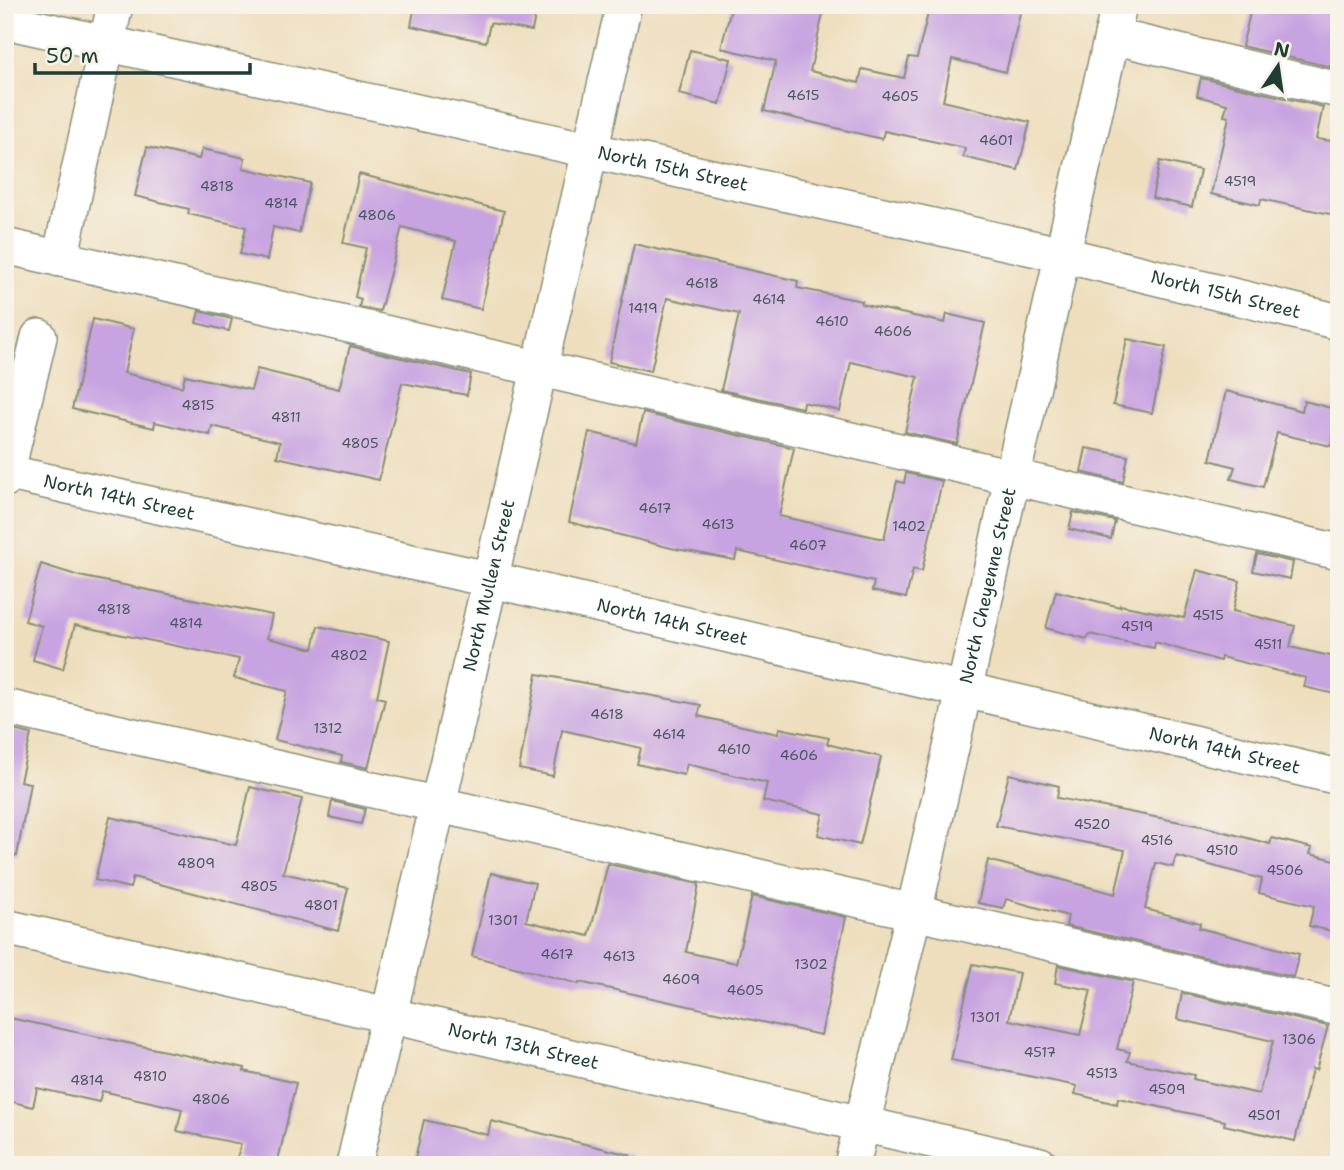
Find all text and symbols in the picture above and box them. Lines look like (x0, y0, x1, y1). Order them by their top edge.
scale bar (35, 32, 250, 76)
north arrow (1242, 32, 1312, 102)
text: N (1272, 36, 1292, 64)
text: 50 m (46, 42, 99, 70)
house number: 4615 (787, 86, 819, 104)
house number: 4605 (881, 87, 919, 105)
house number: 4601 (979, 131, 1013, 149)
street label: North 15th Street (595, 140, 750, 197)
house number: 4519 (1224, 172, 1256, 190)
house number: 4818 (200, 177, 234, 195)
house number: 4814 (264, 194, 298, 212)
house number: 4806 (358, 206, 396, 224)
street label: North 15th Street (1148, 265, 1303, 324)
house number: 4618 (685, 274, 719, 292)
house number: 4614 (752, 290, 786, 308)
house number: 1419 (628, 299, 658, 317)
house number: 4610 (815, 312, 849, 330)
house number: 4606 (874, 322, 912, 340)
house number: 4815 (182, 396, 214, 414)
house number: 4811 (271, 408, 301, 426)
house number: 4805 (341, 434, 379, 452)
street label: North 14th Street (41, 469, 197, 526)
street label: North Cheyenne Street (954, 485, 1022, 686)
street label: North Mullen Street (457, 497, 521, 674)
house number: 4617 (638, 499, 672, 517)
house number: 4613 (701, 515, 735, 533)
house number: 1402 (892, 517, 926, 535)
house number: 4607 (789, 536, 827, 554)
street label: North 14th Street (594, 593, 750, 651)
house number: 4818 (97, 600, 131, 618)
house number: 4515 (1192, 606, 1224, 624)
house number: 4814 (169, 614, 203, 632)
house number: 4519 (1121, 617, 1153, 635)
house number: 4511 (1254, 635, 1282, 653)
house number: 4802 (330, 646, 368, 664)
house number: 4618 (590, 705, 624, 723)
house number: 1312 (313, 719, 343, 737)
street label: North 14th Street (1147, 721, 1303, 780)
house number: 4614 (652, 725, 686, 743)
house number: 4610 (717, 740, 751, 758)
house number: 4606 (780, 746, 818, 764)
house number: 4520 (1074, 815, 1110, 833)
house number: 4516 (1141, 831, 1173, 849)
house number: 4510 (1206, 841, 1238, 859)
house number: 4809 (177, 854, 215, 872)
house number: 4506 (1266, 861, 1304, 879)
house number: 4805 (240, 877, 278, 895)
house number: 4801 (304, 896, 338, 914)
house number: 1301 (488, 911, 518, 929)
house number: 4617 (540, 945, 574, 963)
house number: 4613 (602, 947, 636, 965)
house number: 1302 (794, 955, 828, 973)
house number: 4609 (662, 970, 700, 988)
house number: 4605 (726, 981, 764, 999)
house number: 1301 (970, 1008, 1000, 1026)
street label: North 13th Street (446, 1017, 601, 1075)
house number: 1306 (1282, 1030, 1316, 1048)
house number: 4517 (1024, 1043, 1056, 1061)
house number: 4513 (1086, 1064, 1118, 1082)
house number: 4810 (133, 1067, 167, 1085)
house number: 4814 (70, 1071, 104, 1089)
house number: 4509 (1148, 1080, 1186, 1098)
house number: 4806 (192, 1090, 230, 1108)
house number: 4501 (1247, 1106, 1281, 1124)

